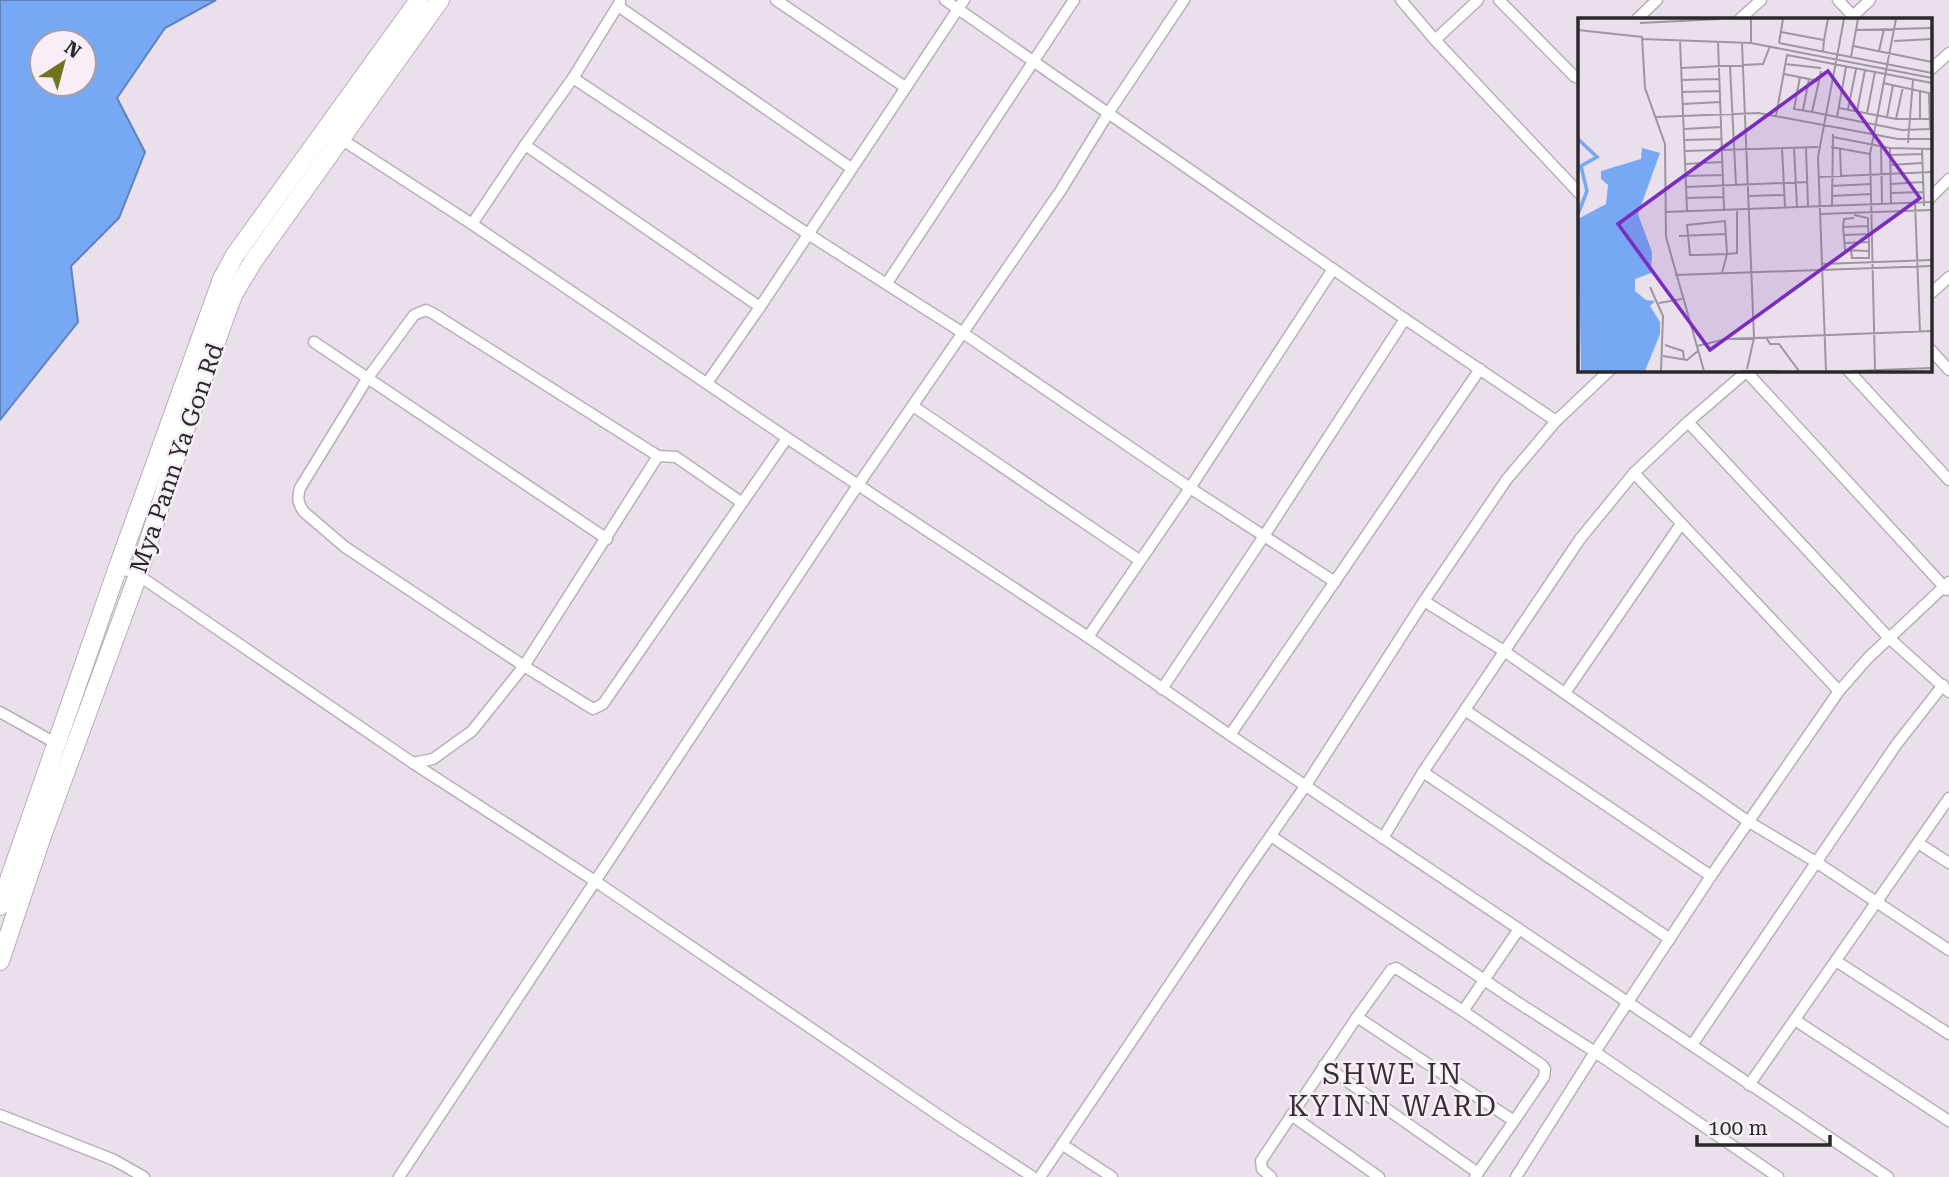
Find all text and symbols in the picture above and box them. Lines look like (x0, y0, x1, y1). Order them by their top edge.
inset map (1578, 18, 1932, 371)
north arrow (28, 28, 98, 98)
text: N (60, 36, 86, 63)
street label: Mya Pann Ya Gon Rd (125, 339, 229, 577)
district label: SHWE IN KYINN WARD (1288, 1058, 1498, 1123)
scale bar (1697, 1104, 1830, 1148)
text: 100 m (1708, 1116, 1768, 1140)

